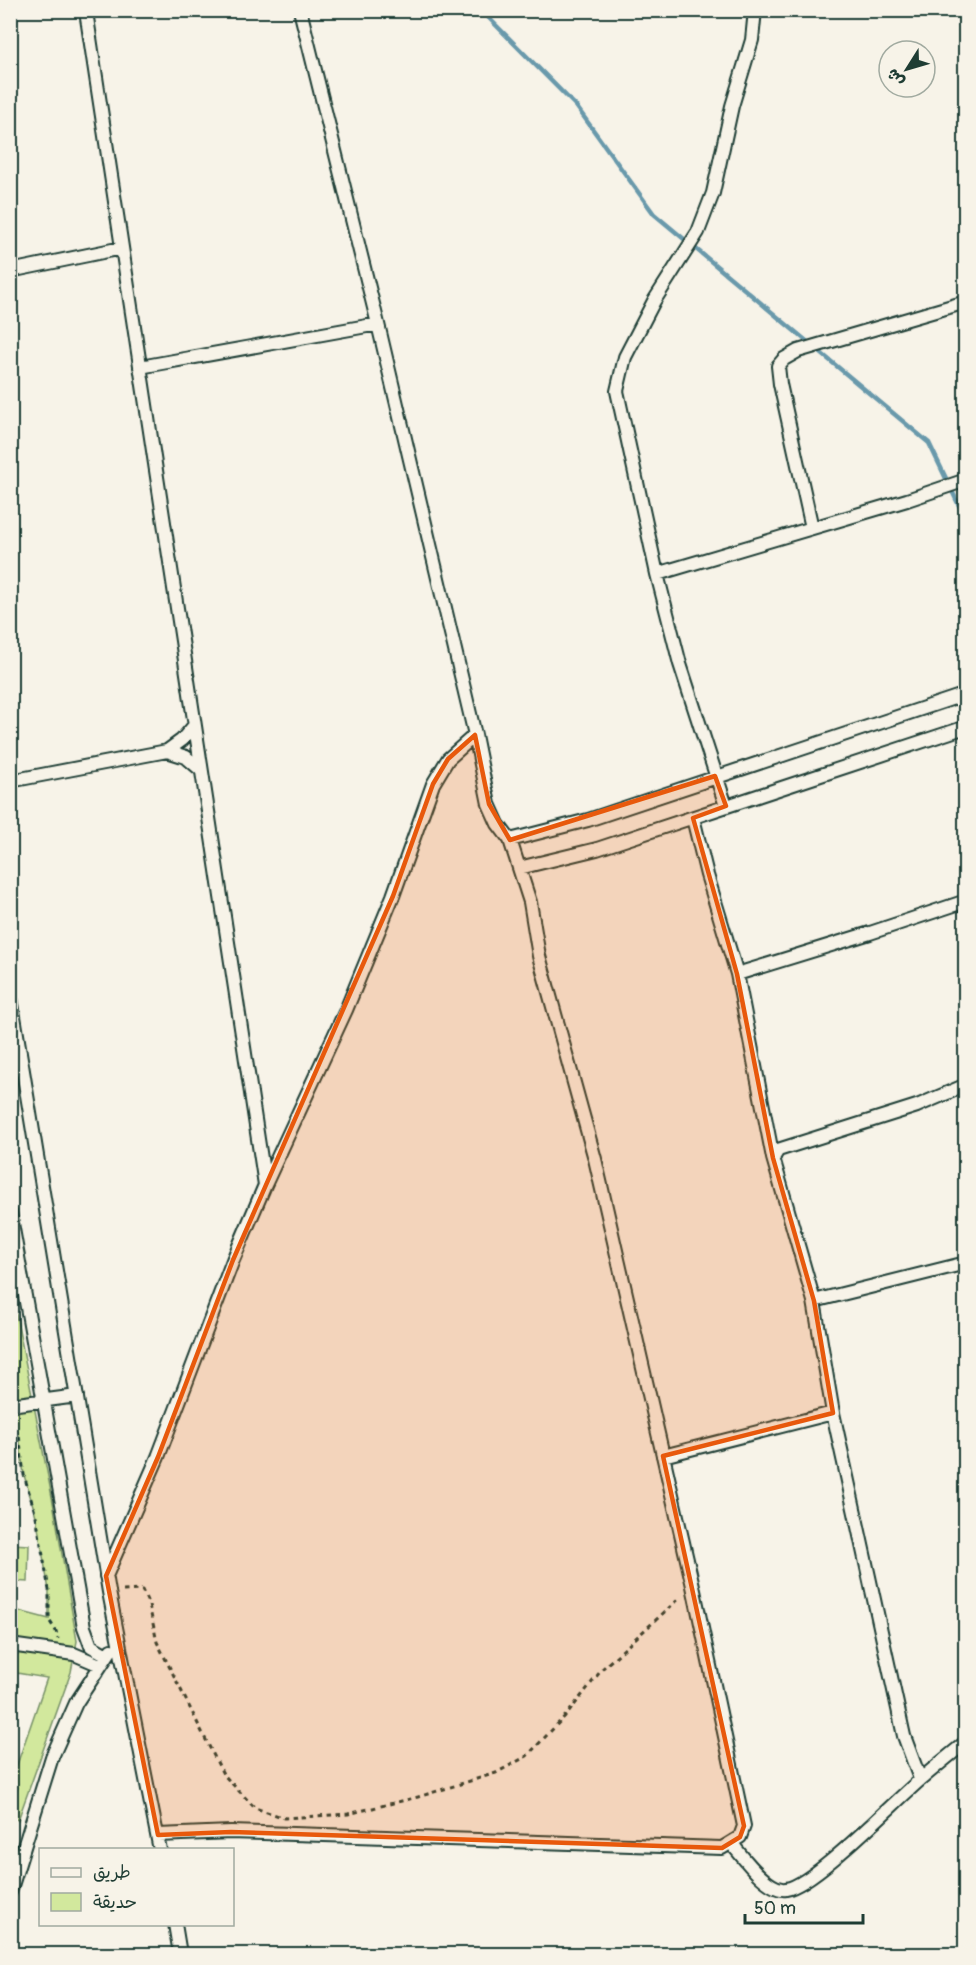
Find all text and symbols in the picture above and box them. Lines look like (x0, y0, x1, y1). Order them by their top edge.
north arrow (877, 39, 937, 99)
text: ش (883, 64, 909, 90)
legend (39, 1848, 234, 1926)
text: طريق (93, 1861, 131, 1884)
scale bar (745, 1887, 864, 1925)
text: حديقة (93, 1891, 137, 1914)
text: 50 m (754, 1897, 796, 1920)

